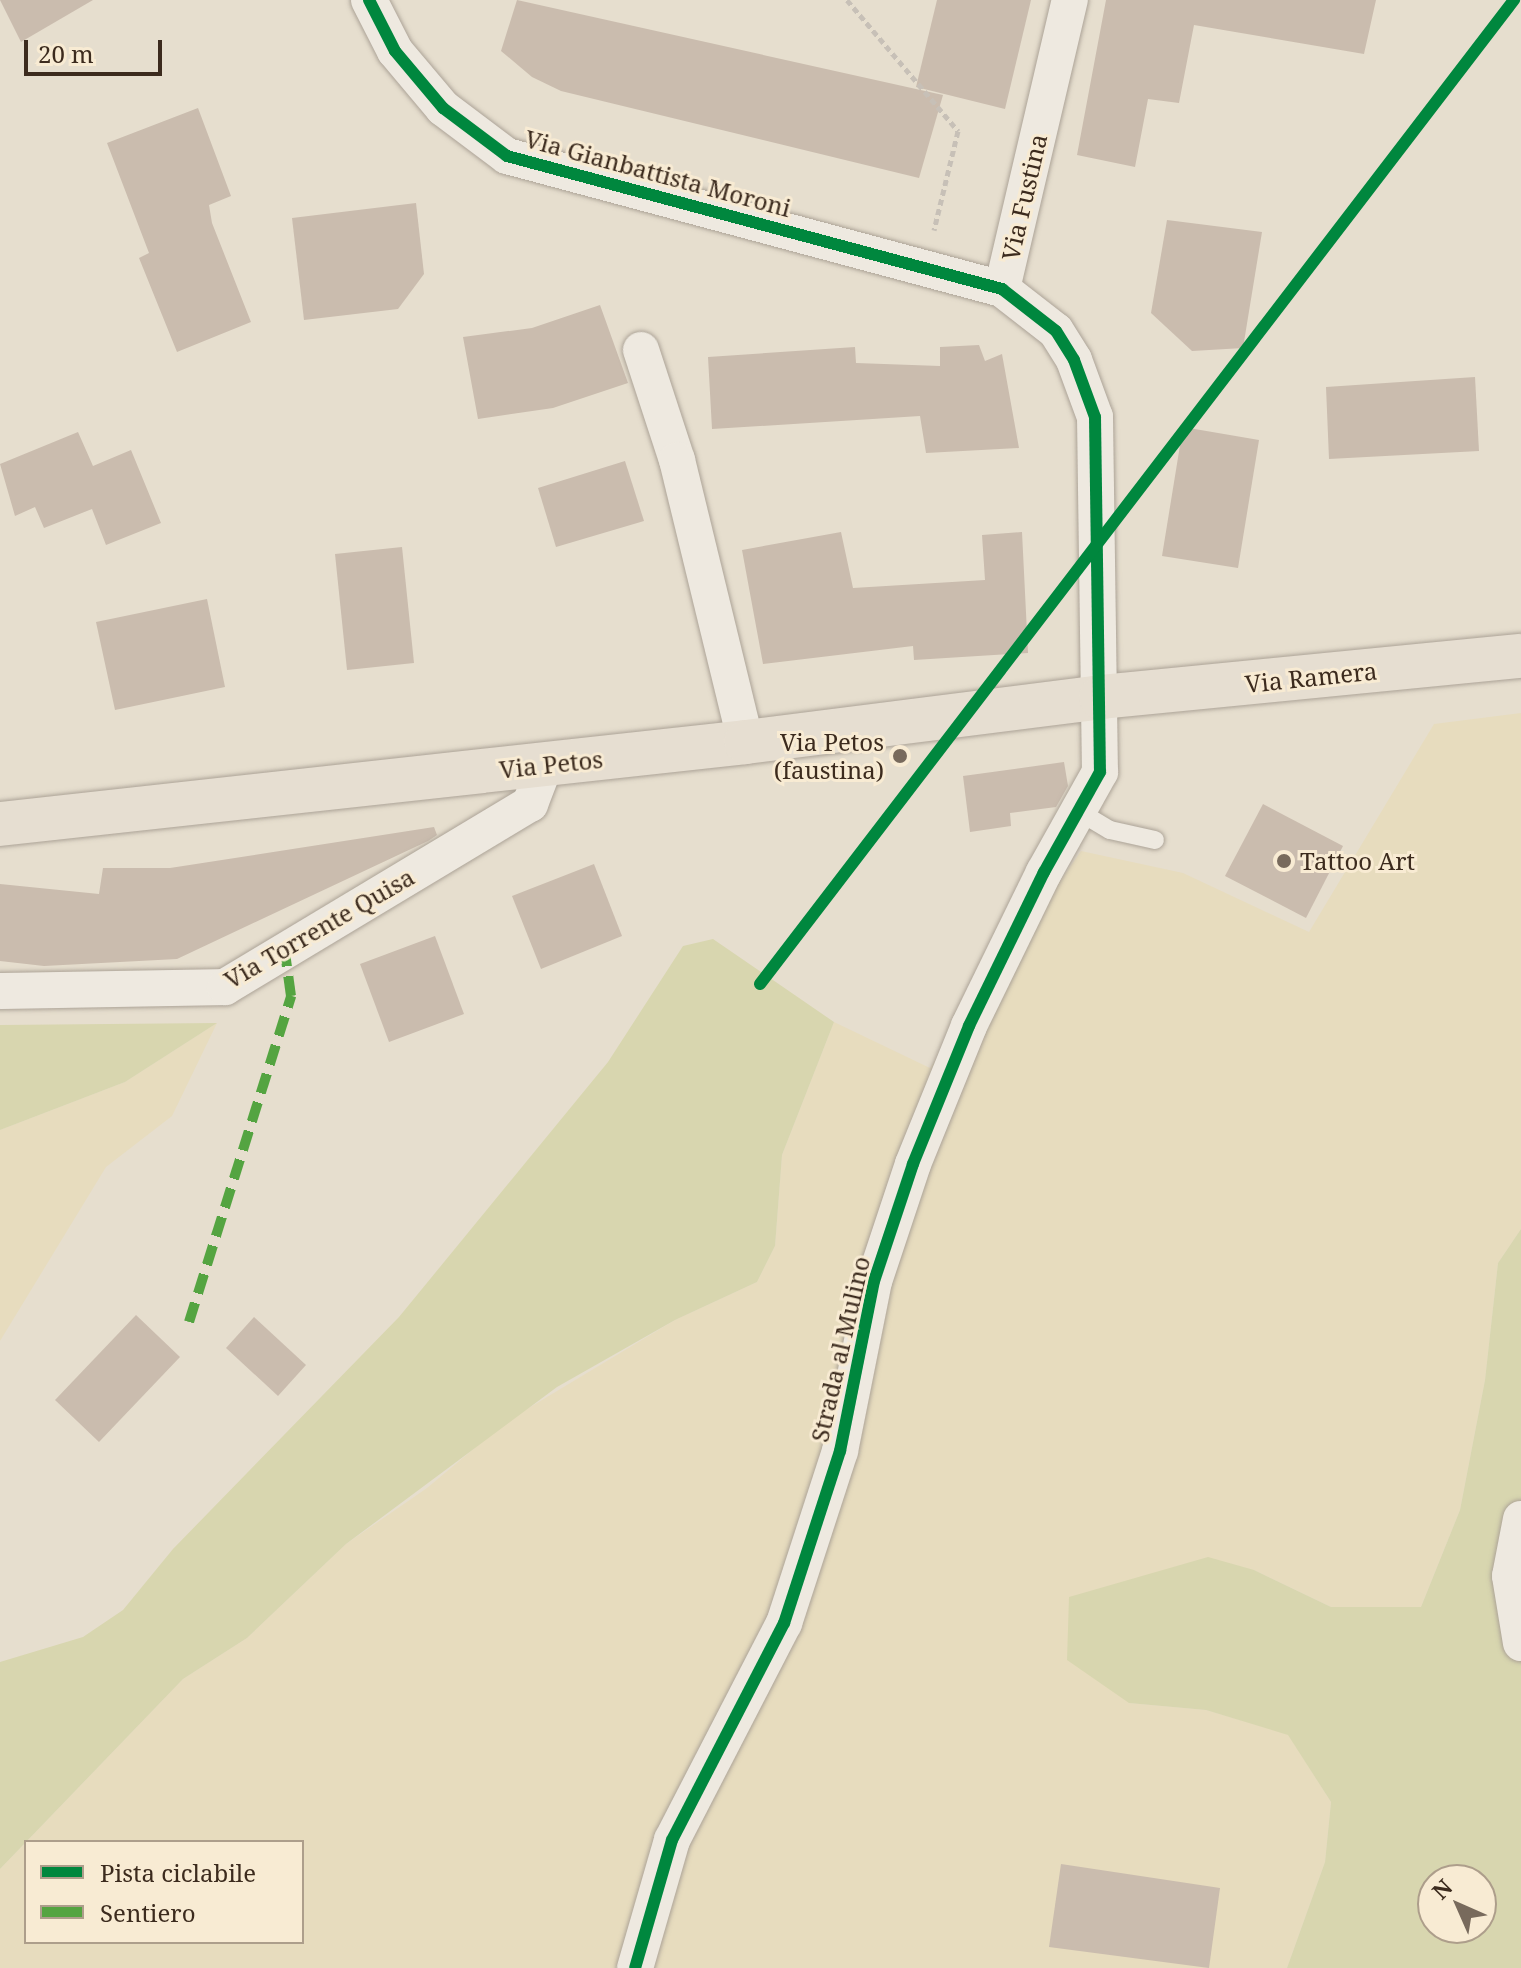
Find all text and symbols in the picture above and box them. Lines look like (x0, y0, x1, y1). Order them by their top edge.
scale bar (28, 24, 166, 74)
text: 20 m (38, 37, 94, 70)
street label: Via Gianbattista Moroni (522, 124, 794, 222)
street label: Via Fustina (995, 131, 1053, 263)
street label: Via Ramera (1243, 656, 1379, 698)
place label: Via Petos (faustina) (774, 728, 884, 784)
street label: Via Petos (498, 744, 604, 784)
marker: Via Petos (faustina) (891, 747, 909, 765)
place label: Tattoo Art (1300, 847, 1415, 875)
marker: Tattoo Art (1275, 852, 1293, 870)
street label: Via Torrente Quisa (219, 862, 419, 994)
street label: Strada al Mulino (805, 1253, 875, 1445)
legend (24, 1840, 304, 1944)
text: Pista ciclabile (100, 1856, 256, 1889)
north arrow (1417, 1864, 1497, 1944)
text: N (1425, 1872, 1458, 1905)
text: Sentiero (100, 1896, 196, 1929)

